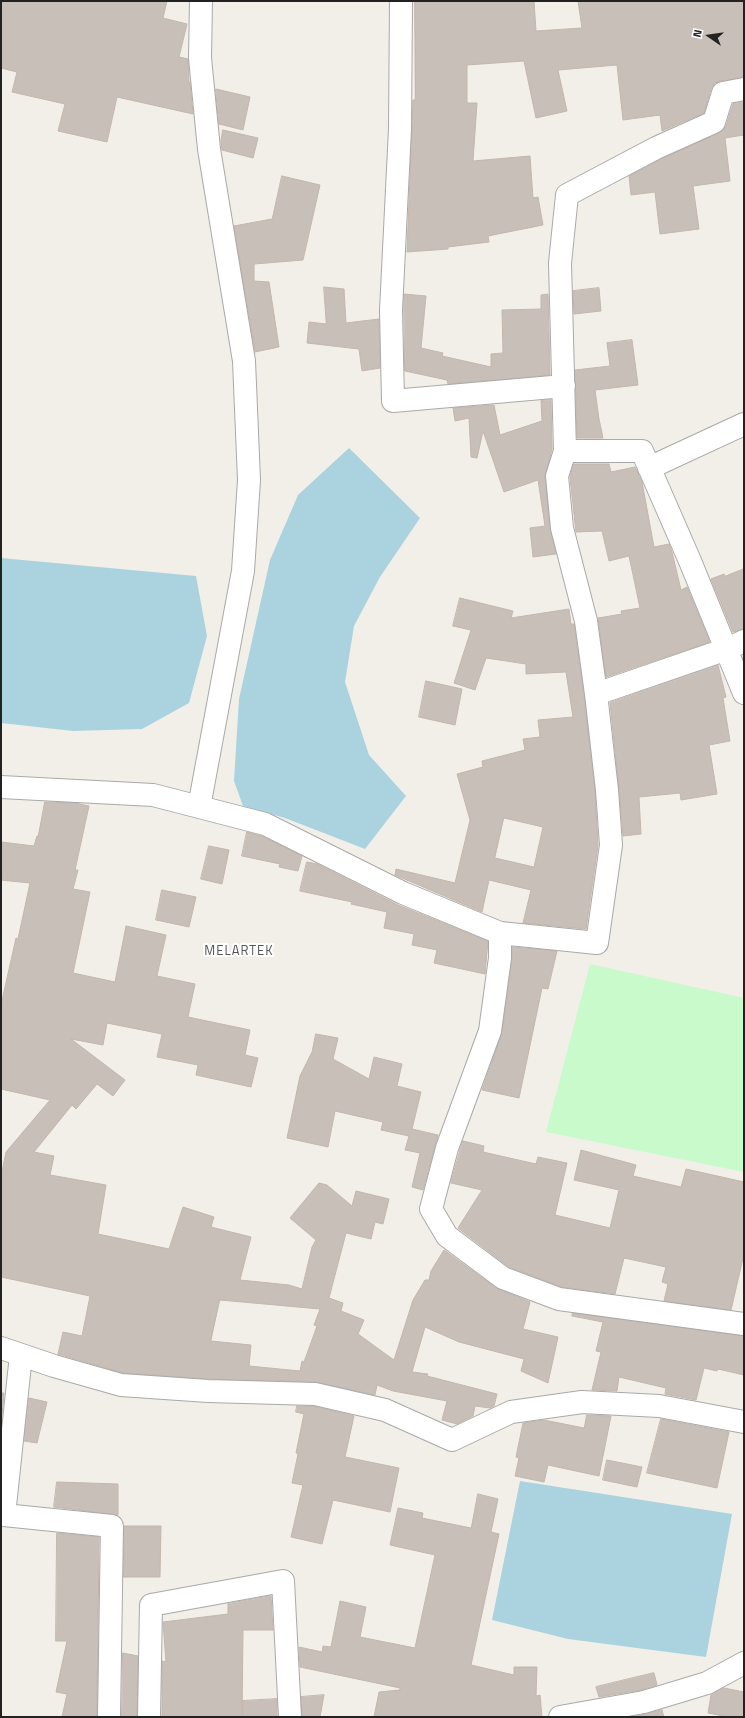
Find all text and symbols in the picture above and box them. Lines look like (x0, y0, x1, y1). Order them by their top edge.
north arrow (689, 16, 729, 56)
text: N (689, 28, 706, 39)
district label: MELARTEK (204, 944, 274, 960)

